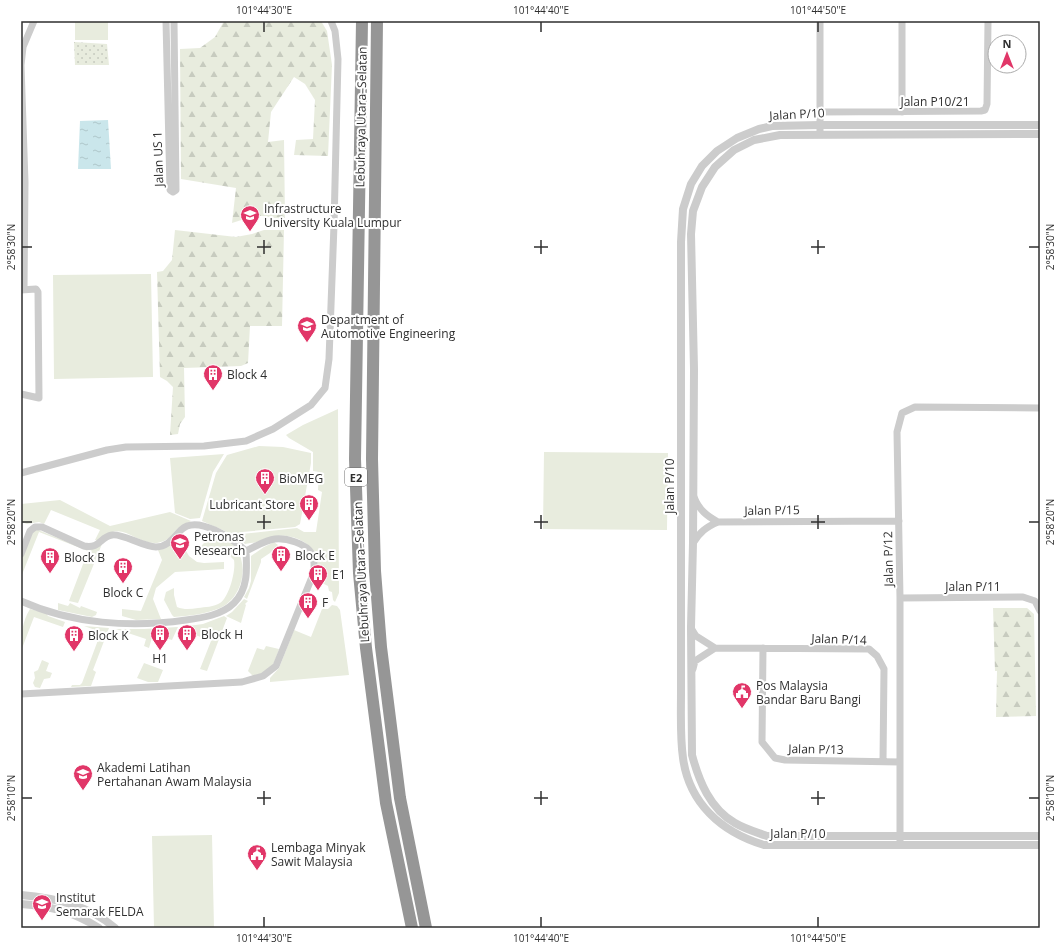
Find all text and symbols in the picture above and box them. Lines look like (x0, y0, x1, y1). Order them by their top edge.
text: 101°44'30"E (236, 3, 292, 17)
text: 101°44'40"E (513, 3, 569, 17)
text: 101°44'50"E (790, 3, 846, 17)
north arrow (987, 34, 1027, 74)
text: N (1003, 36, 1011, 51)
street label: Lebuhraya Utara–Selatan (351, 46, 371, 188)
street label: Jalan P10/21 (899, 93, 970, 110)
street label: Jalan P/10 (768, 104, 825, 124)
street label: Jalan US 1 (149, 131, 167, 188)
place label: Infrastructure University Kuala Lumpur (264, 200, 402, 231)
school or university icon: Infrastructure University Kuala Lumpur (239, 204, 261, 232)
text: 2°58'30"N (4, 224, 18, 270)
text: 2°58'30"N (1043, 224, 1057, 270)
place label: Department of Automotive Engineering (321, 311, 456, 342)
school or university icon: Department of Automotive Engineering (296, 315, 318, 343)
building icon: Block 4 (202, 363, 224, 391)
place label: Block 4 (227, 366, 267, 383)
street label: Jalan P/10 (661, 458, 678, 515)
building icon: BioMEG (254, 467, 276, 495)
road number: E2 (345, 468, 367, 486)
place label: BioMEG (279, 470, 323, 487)
building icon: Lubricant Store (298, 493, 320, 521)
place label: Lubricant Store (209, 496, 295, 513)
text: 2°58'20"N (4, 499, 18, 545)
text: 2°58'20"N (1043, 499, 1057, 545)
street label: Lebuhraya Utara–Selatan (349, 501, 373, 643)
street label: Jalan P/15 (743, 501, 800, 519)
place label: Petronas Research (194, 528, 245, 559)
street label: Jalan P/12 (879, 531, 897, 588)
school or university icon: Petronas Research (169, 532, 191, 560)
building icon: Block E (270, 544, 292, 572)
building icon: Block B (39, 546, 61, 574)
place label: Block E (295, 547, 335, 564)
place label: Block B (64, 549, 105, 566)
building icon: Block C (112, 556, 134, 584)
building icon: E1 (307, 563, 329, 591)
place label: E1 (332, 566, 346, 583)
street label: Jalan P/11 (944, 578, 1001, 595)
place label: Block C (103, 584, 144, 601)
building icon: F (297, 591, 319, 619)
place label: F (322, 594, 328, 611)
building icon: H1 (149, 623, 171, 651)
building icon: Block H (176, 623, 198, 651)
building icon: Block K (63, 624, 85, 652)
place label: Block H (201, 626, 243, 643)
place label: Block K (88, 627, 129, 644)
street label: Jalan P/14 (810, 630, 867, 648)
place label: H1 (152, 650, 168, 667)
place label: Pos Malaysia Bandar Baru Bangi (756, 677, 861, 708)
public building icon: Pos Malaysia Bandar Baru Bangi (731, 681, 753, 709)
street label: Jalan P/13 (787, 740, 844, 758)
place label: Akademi Latihan Pertahanan Awam Malaysia (97, 759, 252, 790)
school or university icon: Akademi Latihan Pertahanan Awam Malaysia (72, 763, 94, 791)
text: 2°58'10"N (4, 775, 18, 821)
text: 2°58'10"N (1043, 775, 1057, 821)
street label: Jalan P/10 (769, 825, 826, 842)
place label: Lembaga Minyak Sawit Malaysia (271, 839, 366, 870)
public building icon: Lembaga Minyak Sawit Malaysia (246, 843, 268, 871)
place label: Institut Semarak FELDA (56, 889, 144, 920)
school or university icon: Institut Semarak FELDA (31, 893, 53, 921)
text: 101°44'30"E (236, 931, 292, 945)
text: 101°44'40"E (513, 931, 569, 945)
text: 101°44'50"E (790, 931, 846, 945)

